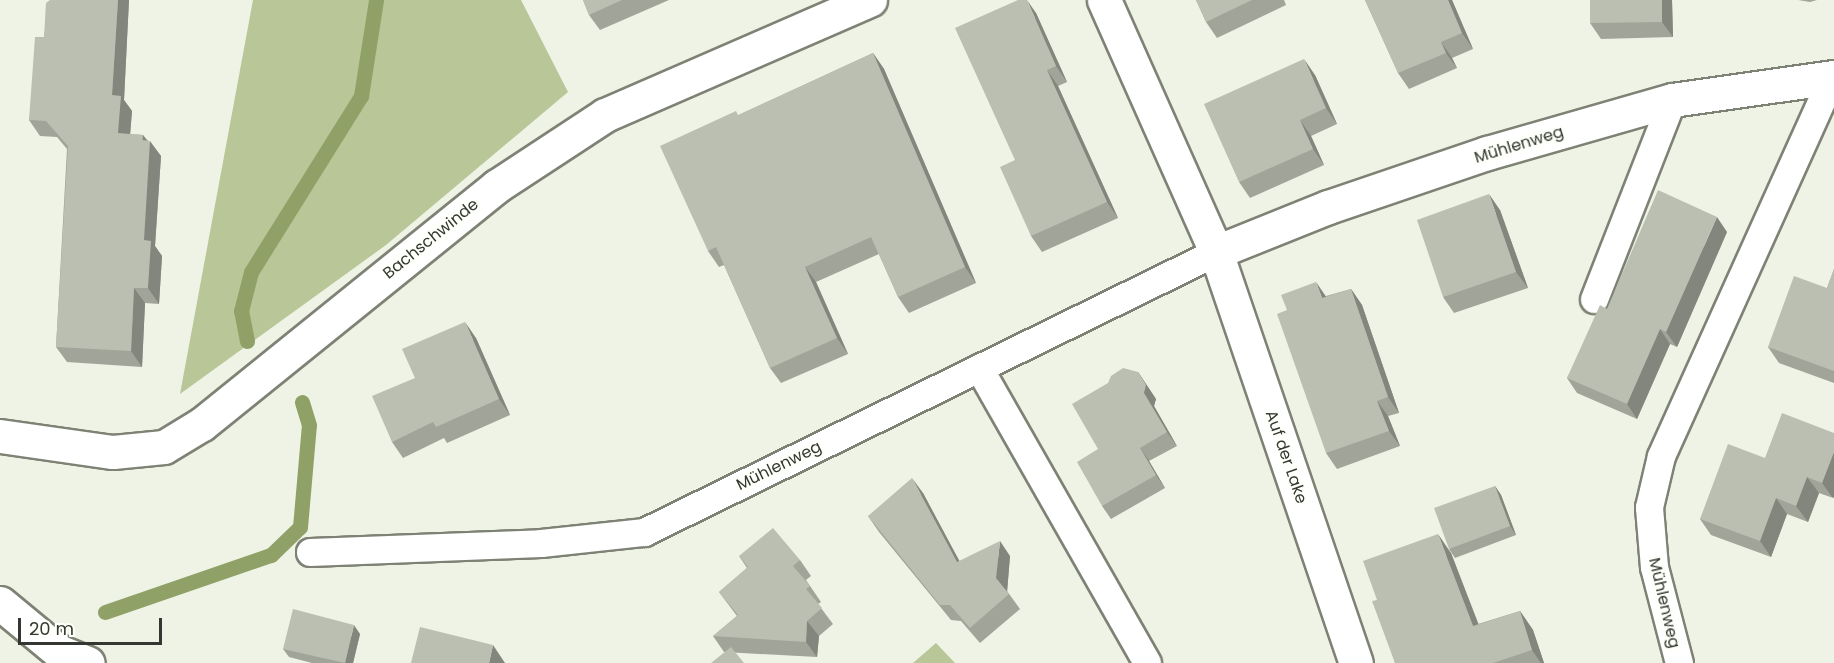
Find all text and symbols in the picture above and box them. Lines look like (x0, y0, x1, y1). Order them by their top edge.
street label: Mühlenweg (1472, 122, 1566, 168)
street label: Bachschwinde (380, 195, 482, 283)
street label: Auf der Lake (1261, 408, 1311, 506)
street label: Mühlenweg (733, 437, 825, 495)
street label: Mühlenweg (1644, 556, 1684, 650)
scale bar (21, 606, 165, 644)
text: 20 m (29, 616, 74, 641)

